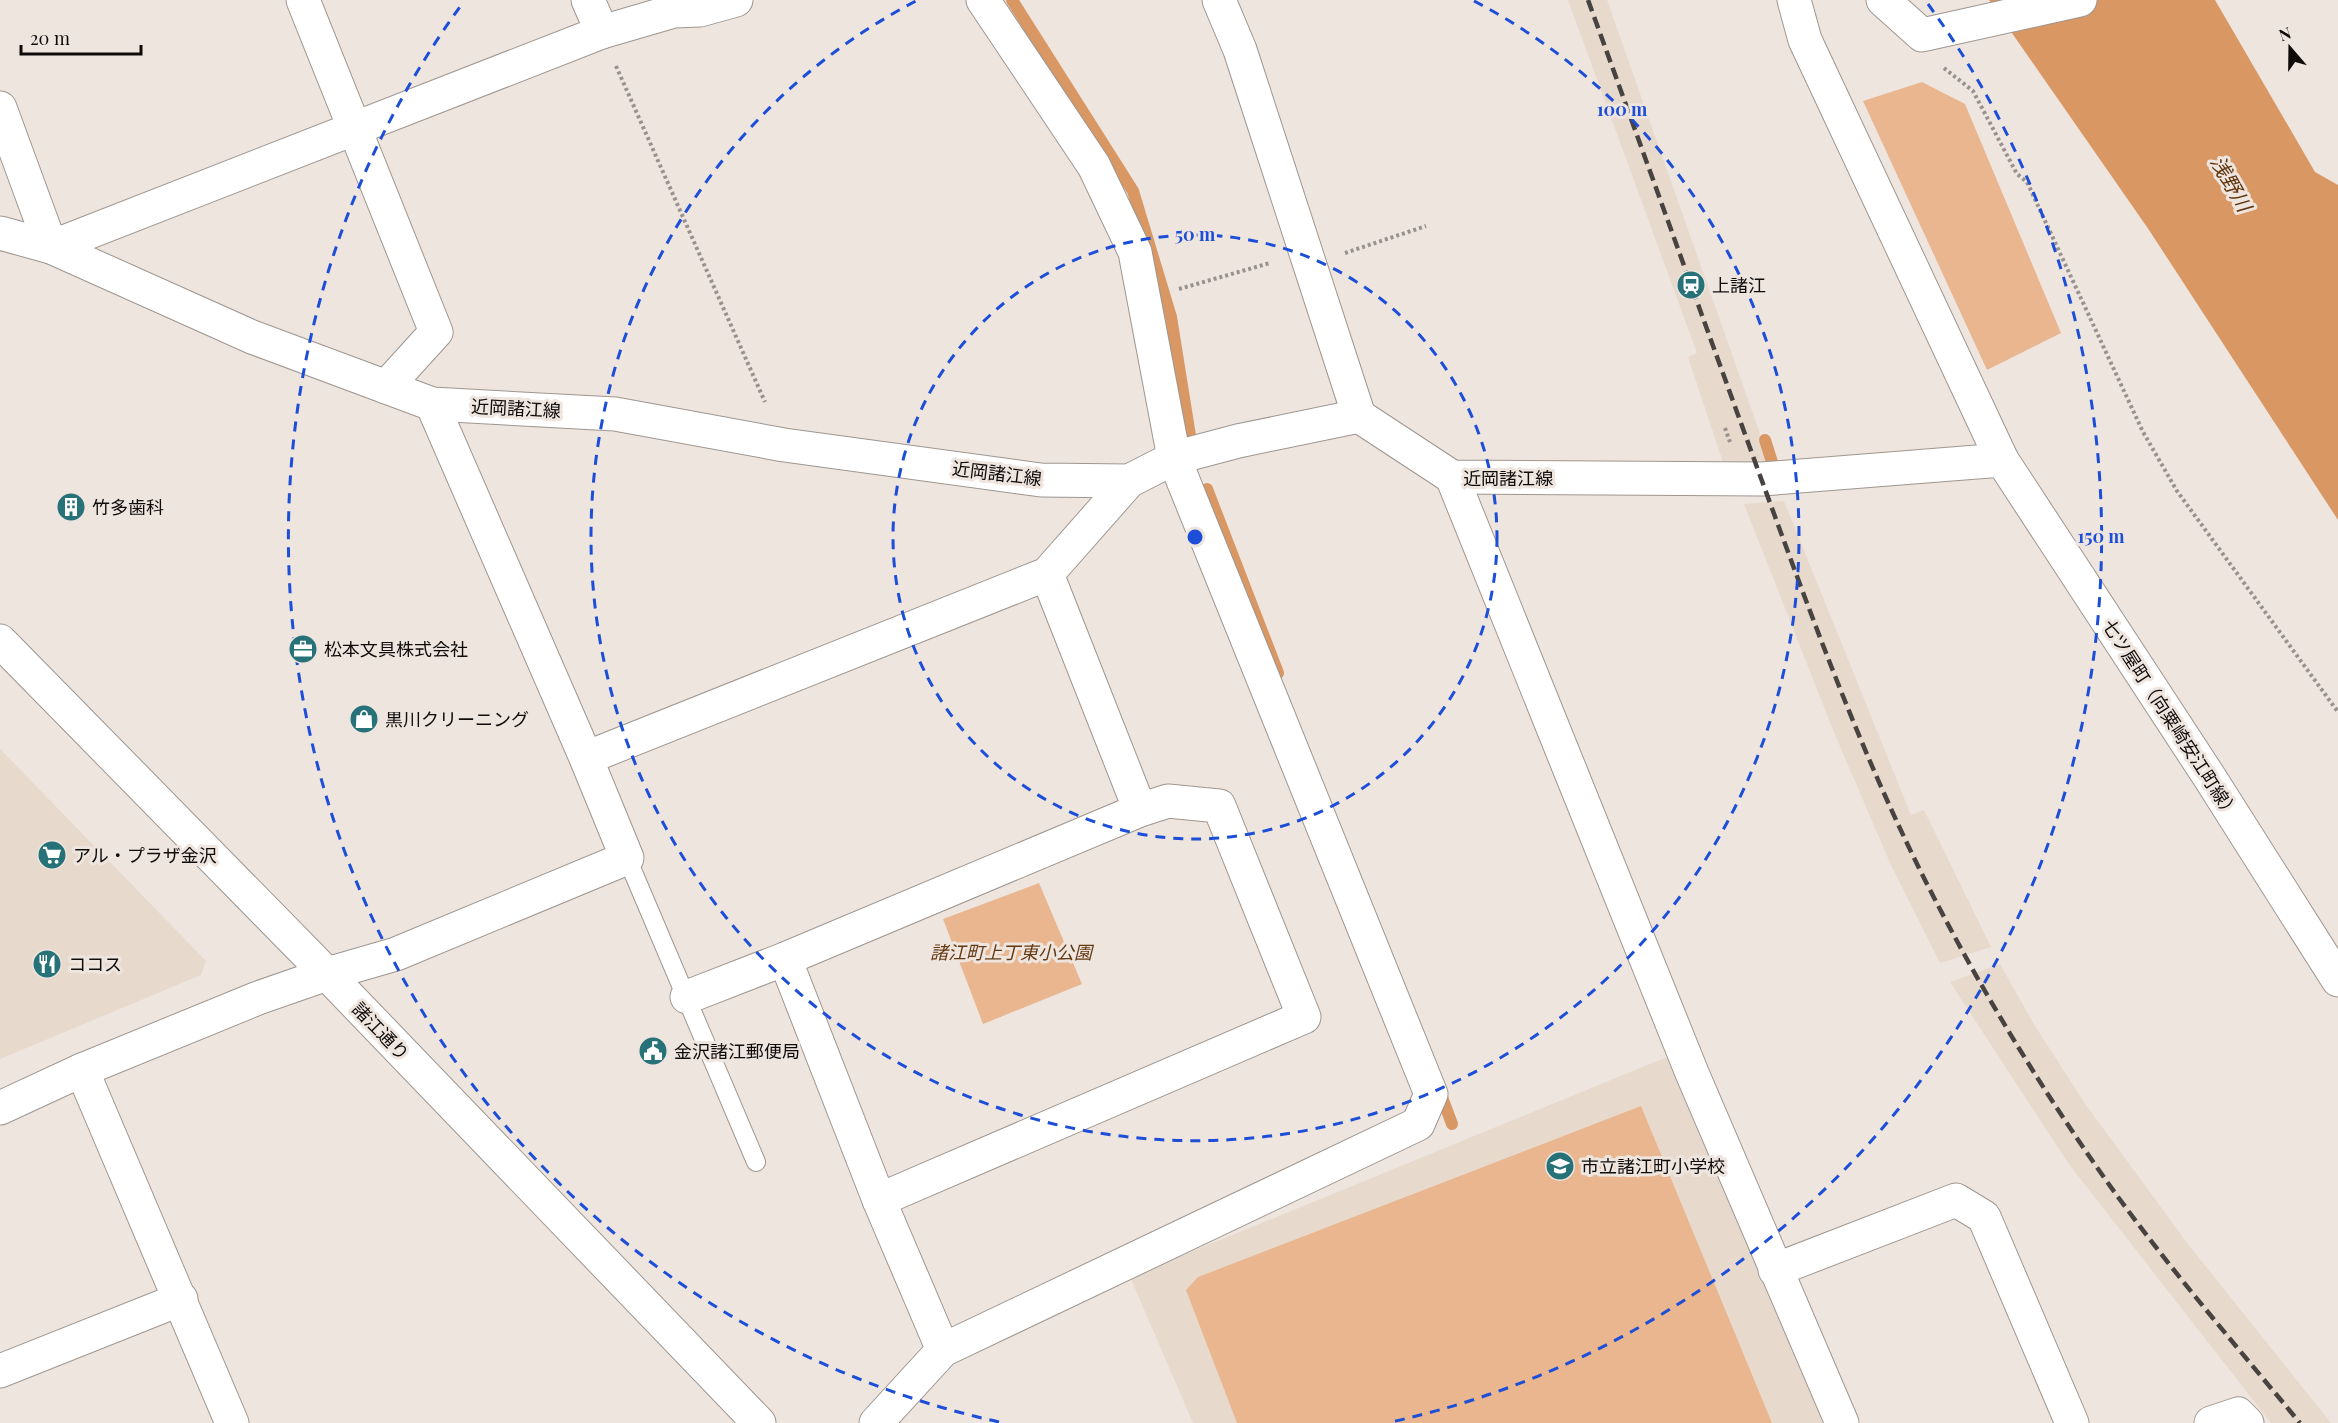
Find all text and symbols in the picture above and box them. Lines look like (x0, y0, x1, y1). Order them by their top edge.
scale bar (21, 18, 141, 56)
north arrow (2260, 18, 2320, 78)
text: N (2276, 21, 2294, 45)
text: 20 m (30, 26, 70, 50)
text: 100 m (1597, 97, 1648, 121)
water label: 浅野川 (2205, 150, 2260, 217)
text: 50 m (1175, 222, 1216, 246)
station icon: 上諸江 (1675, 269, 1707, 301)
place label: 上諸江 (1712, 273, 1766, 297)
street label: 近岡諸江線 (470, 394, 562, 422)
street label: 近岡諸江線 (951, 456, 1043, 490)
street label: 近岡諸江線 (1463, 466, 1553, 490)
building icon: 竹多歯科 (55, 491, 87, 523)
place label: 竹多歯科 (92, 495, 164, 519)
text: 150 m (2077, 524, 2125, 548)
centre of rings (1185, 527, 1205, 547)
street label: 七ツ屋町（向粟崎安江町線） (2097, 614, 2245, 824)
office icon: 松本文具株式会社 (287, 633, 319, 665)
place label: 松本文具株式会社 (324, 637, 468, 661)
shop icon: 黒川クリーニング (348, 703, 380, 735)
place label: 黒川クリーニング (385, 707, 529, 731)
supermarket icon: アル・プラザ金沢 (36, 839, 68, 871)
place label: アル・プラザ金沢 (73, 843, 217, 867)
park label: 諸江町上丁東小公園 (930, 940, 1095, 964)
restaurant icon: ココス (31, 948, 63, 980)
place label: ココス (68, 952, 122, 976)
street label: 諸江通り (347, 997, 415, 1065)
public building icon: 金沢諸江郵便局 (637, 1035, 669, 1067)
place label: 金沢諸江郵便局 (674, 1039, 800, 1063)
school or university icon: 市立諸江町小学校 (1544, 1150, 1576, 1182)
place label: 市立諸江町小学校 (1581, 1154, 1725, 1178)

